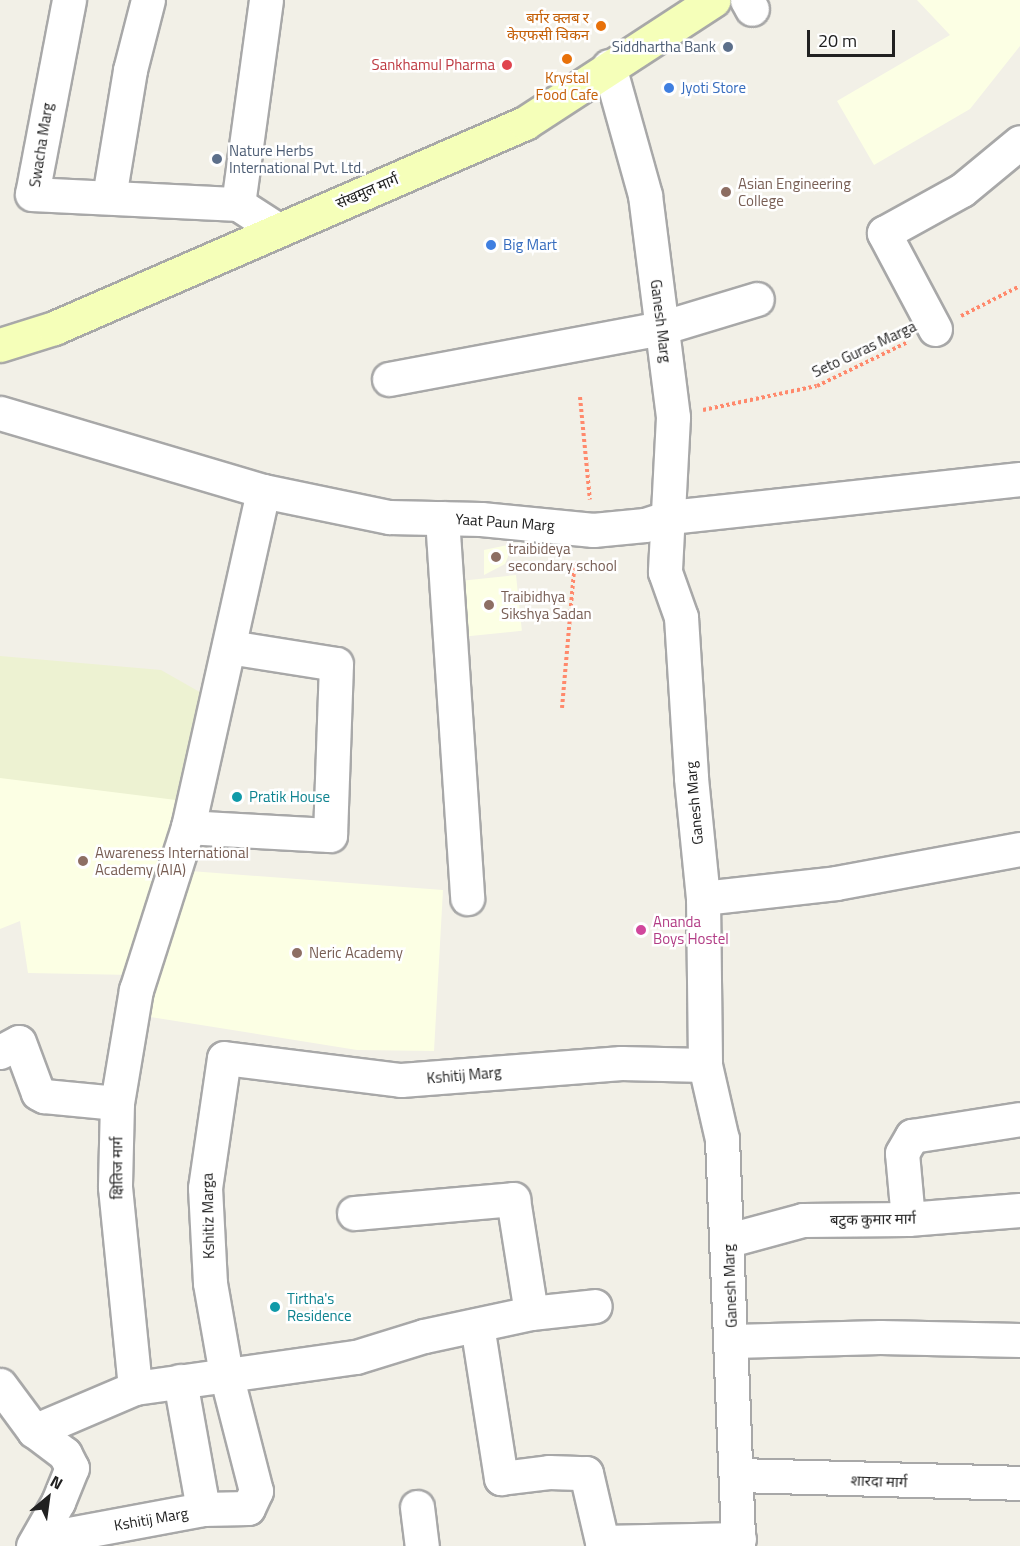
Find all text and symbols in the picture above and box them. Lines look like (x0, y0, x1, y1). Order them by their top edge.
place label: बर्गर क्लब र केएफसी चिकन (507, 8, 589, 43)
scale bar (810, 18, 898, 56)
marker: बर्गर क्लब र केएफसी चिकन (594, 19, 608, 33)
text: 20 m (818, 27, 857, 54)
place label: Siddhartha Bank (612, 38, 716, 56)
marker: Siddhartha Bank (721, 40, 735, 54)
marker: Krystal Food Cafe (560, 52, 574, 66)
place label: Sankhamul Pharma (372, 56, 495, 74)
marker: Sankhamul Pharma (500, 58, 514, 72)
place label: Krystal Food Cafe (536, 68, 598, 103)
place label: Jyoti Store (681, 79, 746, 97)
marker: Jyoti Store (662, 81, 676, 95)
street label: Swacha Marg (25, 102, 57, 188)
place label: Nature Herbs International Pvt. Ltd. (229, 141, 364, 176)
marker: Nature Herbs International Pvt. Ltd. (210, 152, 224, 166)
street label: संखमुल मार्ग (333, 170, 401, 212)
place label: Asian Engineering College (738, 174, 851, 209)
marker: Asian Engineering College (719, 185, 733, 199)
place label: Big Mart (503, 236, 557, 254)
marker: Big Mart (484, 238, 498, 252)
street label: Ganesh Marg (647, 278, 675, 364)
street label: Seto Guras Marga (809, 317, 919, 381)
street label: Yaat Paun Marg (455, 510, 555, 534)
place label: traibideya secondary school (508, 539, 617, 574)
marker: traibideya secondary school (489, 550, 503, 564)
place label: Traibidhya Sikshya Sadan (501, 587, 592, 622)
marker: Traibidhya Sikshya Sadan (482, 598, 496, 612)
street label: Ganesh Marg (681, 761, 707, 845)
place label: Pratik House (249, 788, 330, 806)
marker: Pratik House (230, 790, 244, 804)
place label: Awareness International Academy (AIA) (95, 843, 249, 878)
marker: Awareness International Academy (AIA) (76, 854, 90, 868)
place label: Ananda Boys Hostel (653, 912, 729, 947)
marker: Ananda Boys Hostel (634, 923, 648, 937)
place label: Neric Academy (309, 944, 403, 962)
marker: Neric Academy (290, 946, 304, 960)
street label: Kshitij Marg (426, 1063, 502, 1087)
street label: क्षितिज मार्ग (108, 1137, 126, 1199)
street label: Kshitiz Marga (198, 1173, 218, 1259)
street label: बटुक कुमार मार्ग (830, 1209, 916, 1229)
street label: Ganesh Marg (720, 1244, 740, 1328)
place label: Tirtha's Residence (287, 1289, 352, 1324)
marker: Tirtha's Residence (268, 1300, 282, 1314)
north arrow (18, 1468, 78, 1528)
text: N (46, 1469, 67, 1495)
street label: शारदा मार्ग (850, 1471, 908, 1491)
street label: Kshitij Marg (113, 1504, 189, 1534)

